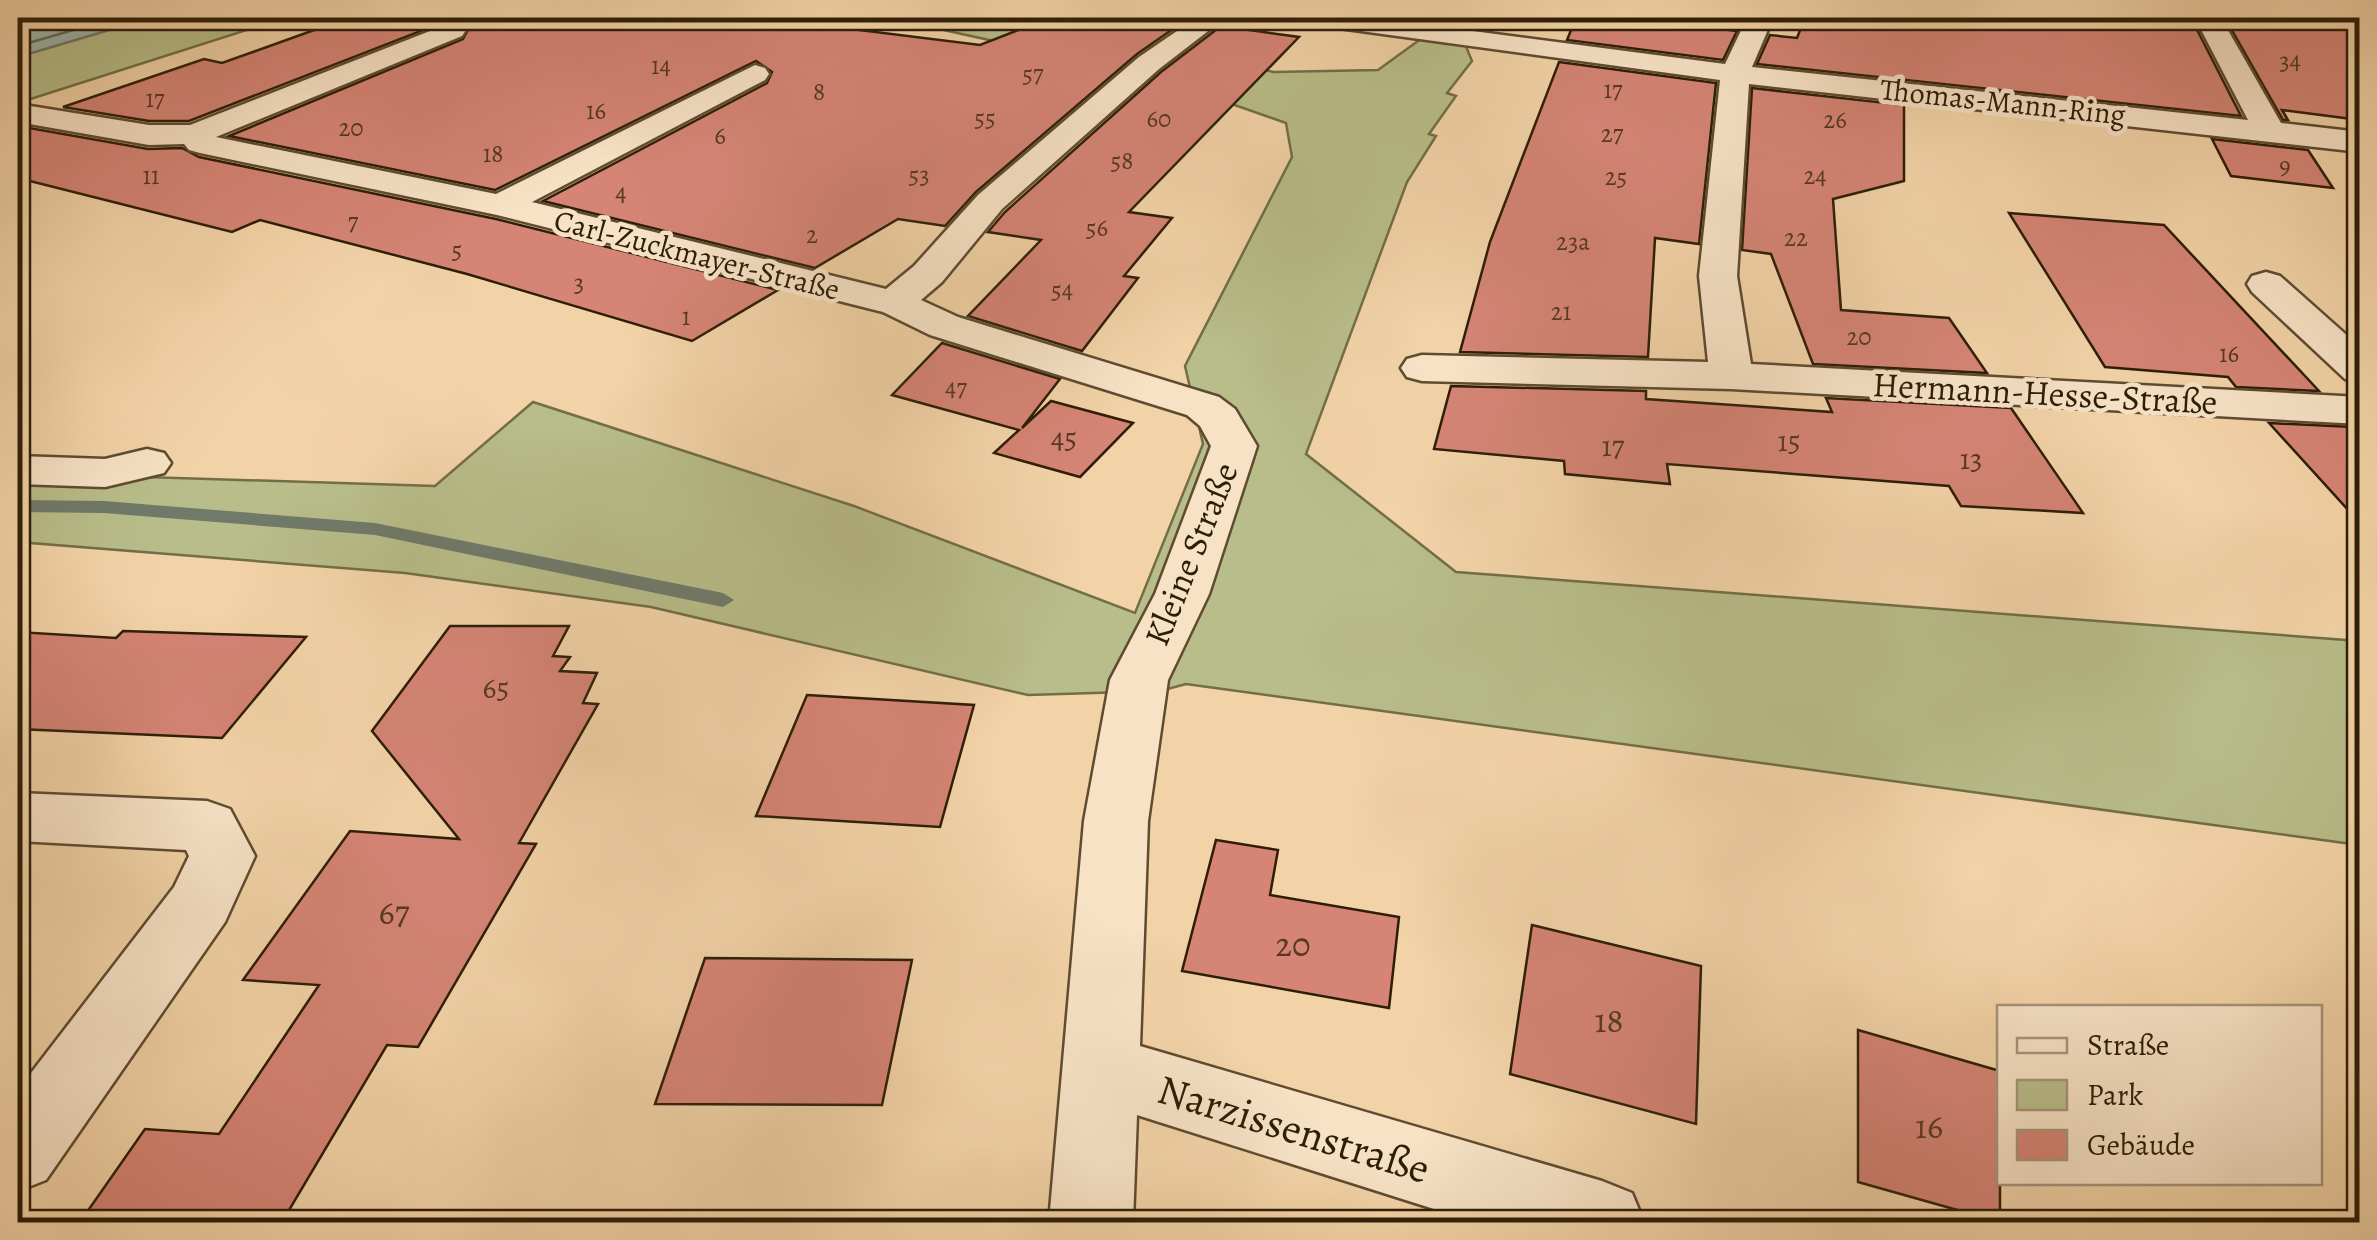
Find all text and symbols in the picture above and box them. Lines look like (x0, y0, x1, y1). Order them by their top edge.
house number: 34 (2279, 44, 2301, 78)
house number: 14 (651, 49, 671, 83)
house number: 57 (1022, 57, 1044, 91)
street label: Thomas-Mann-Ring (1878, 69, 2128, 135)
house number: 17 (1603, 73, 1623, 107)
house number: 8 (813, 75, 825, 109)
house number: 17 (145, 82, 165, 116)
house number: 16 (586, 94, 606, 128)
house number: 55 (974, 101, 996, 135)
house number: 60 (1147, 102, 1171, 136)
house number: 26 (1823, 103, 1847, 137)
house number: 20 (338, 111, 364, 145)
house number: 27 (1601, 117, 1624, 151)
house number: 6 (714, 119, 726, 153)
house number: 18 (483, 137, 503, 171)
house number: 58 (1111, 144, 1133, 178)
house number: 9 (2279, 149, 2291, 183)
house number: 53 (908, 158, 930, 192)
house number: 11 (142, 159, 160, 193)
house number: 24 (1803, 159, 1827, 193)
house number: 25 (1605, 160, 1627, 194)
house number: 4 (615, 176, 627, 210)
street label: Carl-Zuckmayer-Straße (550, 200, 844, 310)
house number: 7 (348, 205, 359, 239)
house number: 56 (1086, 211, 1108, 245)
house number: 2 (806, 218, 818, 252)
house number: 22 (1784, 221, 1808, 255)
house number: 23a (1556, 225, 1590, 259)
house number: 5 (452, 233, 462, 267)
house number: 3 (574, 266, 584, 300)
house number: 54 (1051, 273, 1073, 307)
house number: 21 (1551, 295, 1571, 329)
house number: 1 (682, 300, 690, 334)
house number: 20 (1846, 320, 1872, 354)
house number: 16 (2219, 337, 2239, 371)
street label: Hermann-Hesse-Straße (1871, 360, 2219, 426)
house number: 47 (945, 371, 967, 405)
house number: 45 (1051, 418, 1077, 458)
house number: 15 (1777, 421, 1801, 461)
house number: 17 (1602, 426, 1625, 466)
house number: 13 (1960, 439, 1982, 479)
street label: Kleine Straße (1132, 455, 1250, 653)
house number: 65 (483, 668, 509, 708)
house number: 67 (379, 888, 410, 936)
house number: 20 (1275, 920, 1311, 968)
house number: 18 (1595, 996, 1623, 1044)
legend (1997, 1005, 2322, 1185)
text: Straße (2087, 1025, 2169, 1065)
street label: Narzissenstraße (1151, 1060, 1437, 1197)
text: Park (2087, 1075, 2143, 1115)
house number: 16 (1915, 1102, 1943, 1150)
text: Gebäude (2087, 1125, 2195, 1165)

